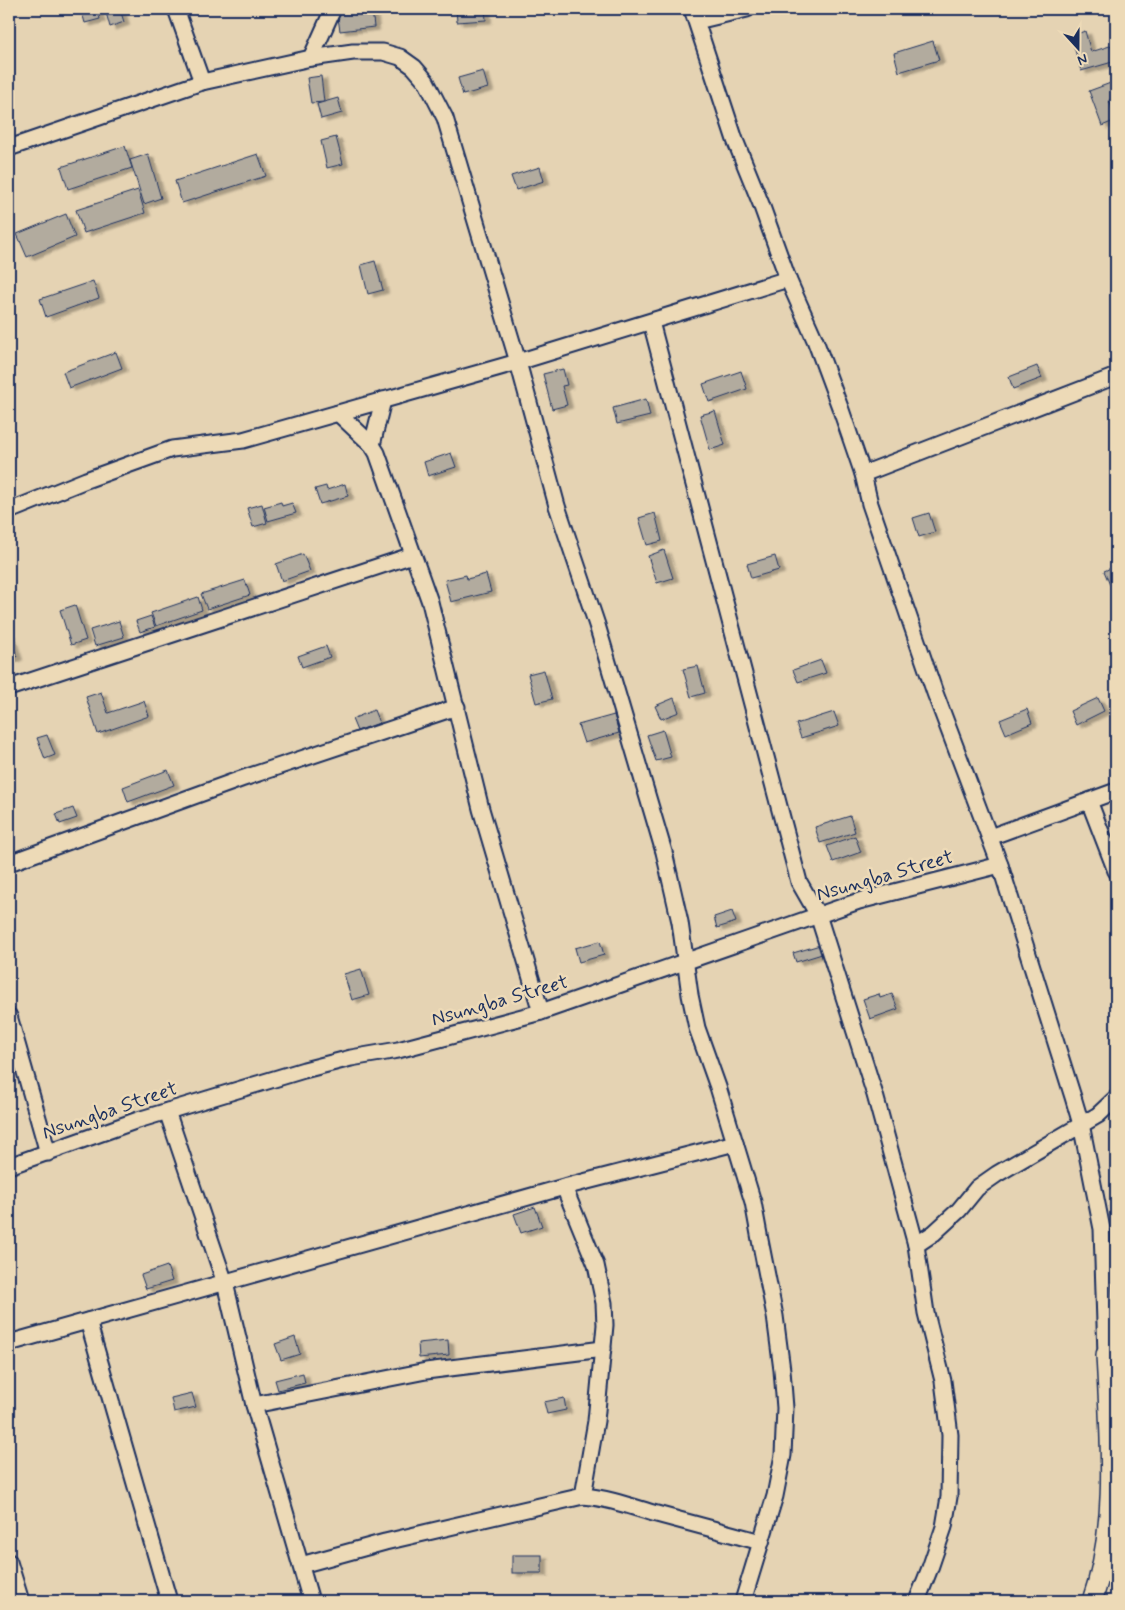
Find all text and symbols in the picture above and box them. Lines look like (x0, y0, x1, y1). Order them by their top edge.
north arrow (1052, 22, 1102, 72)
text: N (1075, 49, 1090, 69)
street label: Nsungba Street (813, 844, 957, 908)
street label: Nsungba Street (428, 969, 572, 1033)
street label: Nsungba Street (39, 1075, 181, 1147)

